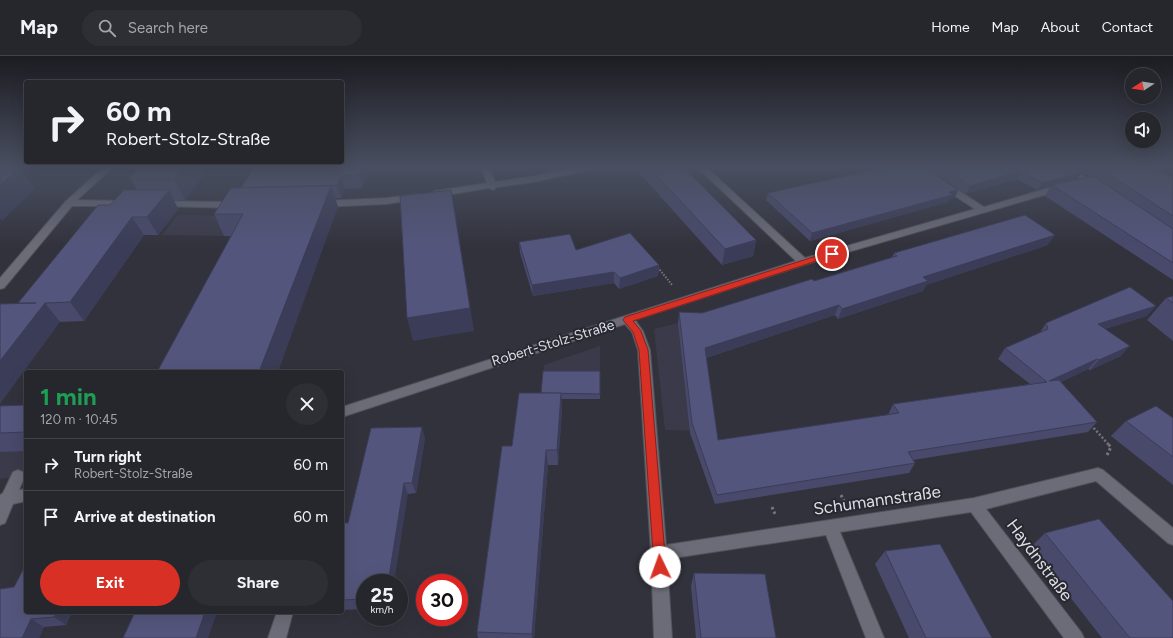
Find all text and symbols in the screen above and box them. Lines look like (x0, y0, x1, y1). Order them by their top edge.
search box (82, 10, 362, 46)
text: Map (20, 16, 58, 39)
icon: search (96, 17, 118, 39)
text: Search here (128, 19, 208, 37)
text: Home (931, 19, 970, 36)
text: Map (992, 19, 1019, 36)
text: About (1041, 19, 1080, 36)
text: Contact (1102, 19, 1153, 36)
north arrow (1125, 68, 1161, 104)
map controls (1125, 68, 1161, 148)
text: 60 m (106, 94, 171, 128)
icon: right (40, 96, 92, 148)
button: sound (1125, 112, 1161, 148)
text: Robert-Stolz-Straße (106, 128, 270, 150)
pin (815, 237, 849, 271)
icon: arrive (821, 243, 843, 265)
street label: Robert-Stolz-Straße (489, 316, 617, 370)
text: 1 min (40, 382, 97, 411)
button: close (286, 383, 328, 425)
text: 120 m · 10:45 (40, 412, 118, 427)
text: Turn right (74, 448, 142, 466)
icon: right (40, 454, 62, 476)
text: 60 m (293, 456, 328, 474)
text: Robert-Stolz-Straße (74, 466, 193, 481)
street label: Schumannstraße (812, 481, 942, 519)
icon: arrive (40, 506, 62, 528)
text: Arrive at destination (74, 508, 215, 526)
text: 60 m (293, 508, 328, 526)
street label: Haydnstraße (1003, 515, 1077, 605)
position arrow (639, 546, 681, 588)
button: Exit (40, 560, 180, 606)
button: Share (188, 560, 328, 606)
speed limit sign: 30 (416, 574, 468, 626)
text: 25 (370, 583, 394, 607)
text: km/h (371, 603, 393, 616)

